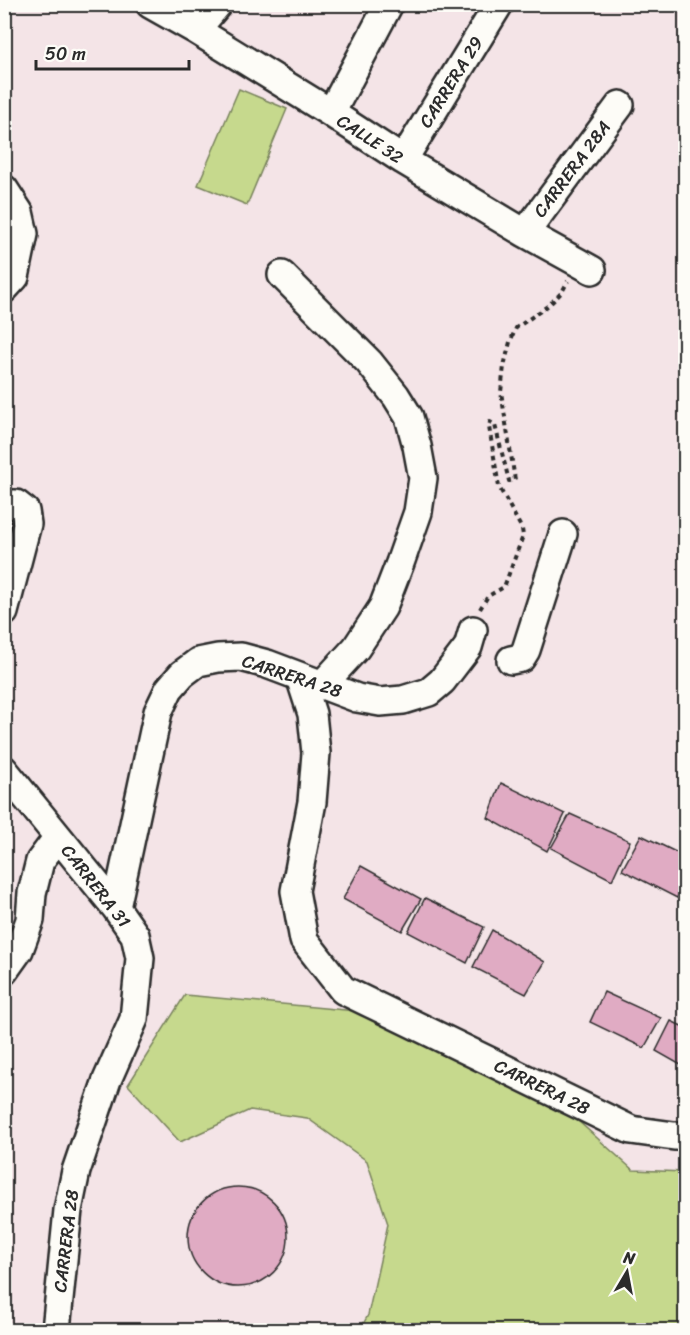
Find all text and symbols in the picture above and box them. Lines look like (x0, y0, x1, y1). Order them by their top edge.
street label: CARRERA 29 (410, 30, 492, 134)
scale bar (36, 33, 189, 71)
text: 50 m (45, 38, 86, 70)
street label: CALLE 32 (330, 105, 410, 173)
street label: CARRERA 28A (525, 113, 619, 225)
street label: CARRERA 28 (238, 645, 346, 707)
street label: CARRERA 31 (53, 837, 139, 935)
street label: CARRERA 28 (489, 1050, 596, 1124)
street label: CARRERA 28 (44, 1188, 88, 1294)
north arrow (597, 1242, 657, 1302)
text: N (621, 1242, 638, 1273)

